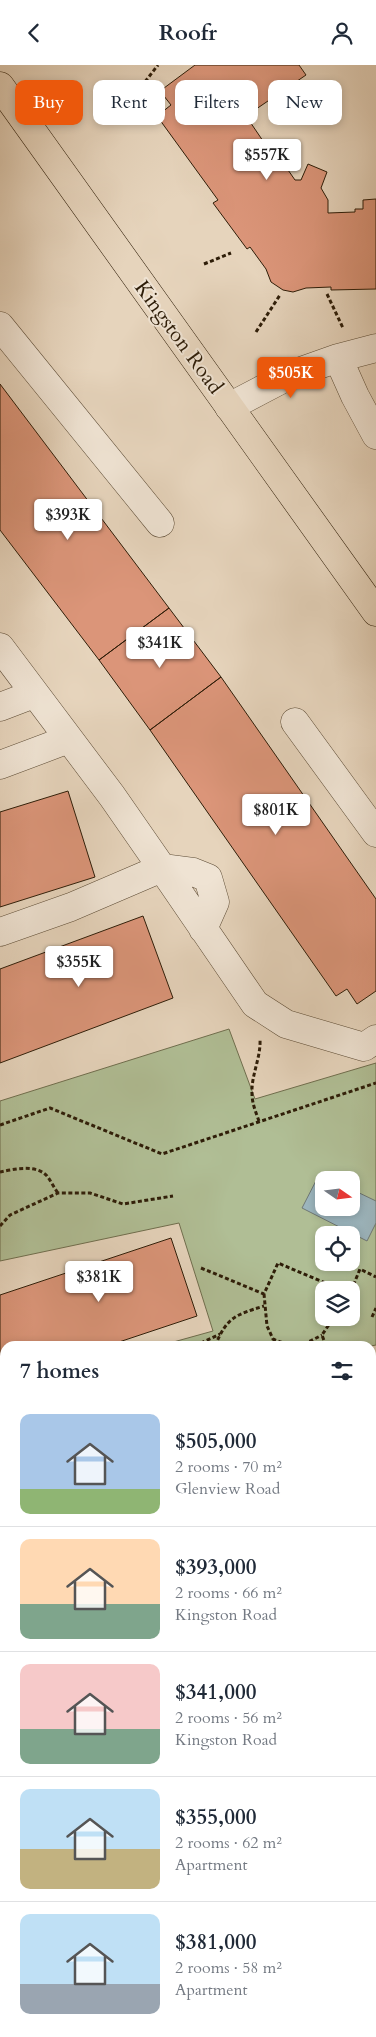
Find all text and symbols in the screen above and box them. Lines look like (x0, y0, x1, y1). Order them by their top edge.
text: Roofr (159, 18, 217, 48)
icon: back (20, 19, 48, 47)
icon: person (328, 19, 356, 47)
chip: Buy (15, 80, 83, 125)
chip: Rent (93, 80, 165, 125)
chip: Filters (175, 80, 258, 125)
chip: New (268, 80, 342, 125)
pin: $557K (232, 139, 302, 181)
text: $557K (244, 144, 290, 166)
street label: Kingston Road (127, 275, 230, 400)
pin: $505K (256, 357, 326, 399)
text: $505K (268, 362, 314, 384)
pin: $393K (33, 499, 103, 541)
text: $393K (45, 504, 91, 526)
pin: $341K (125, 627, 195, 669)
text: $341K (137, 632, 183, 654)
pin: $801K (241, 793, 311, 836)
text: $801K (253, 799, 299, 821)
pin: $355K (44, 945, 114, 988)
text: $355K (56, 951, 102, 973)
north arrow (315, 1171, 360, 1216)
map controls (315, 1171, 360, 1326)
button: locate (315, 1226, 360, 1271)
pin: $381K (64, 1261, 134, 1303)
text: $381K (76, 1266, 122, 1288)
button: layers (315, 1281, 360, 1326)
text: 7 homes (20, 1357, 99, 1386)
icon: filters (328, 1357, 356, 1385)
text: $505,000 (175, 1427, 256, 1456)
icon: home (60, 1434, 120, 1494)
text: 2 rooms · 70 m² (175, 1456, 282, 1478)
text: Glenview Road (175, 1478, 280, 1500)
text: $393,000 (175, 1553, 256, 1582)
icon: home (60, 1559, 120, 1619)
text: 2 rooms · 66 m² (175, 1582, 282, 1604)
text: Kingston Road (175, 1604, 277, 1626)
text: $341,000 (175, 1678, 256, 1707)
icon: home (60, 1684, 120, 1744)
text: 2 rooms · 56 m² (175, 1707, 282, 1729)
text: Kingston Road (175, 1729, 277, 1751)
text: $355,000 (175, 1803, 256, 1832)
icon: home (60, 1809, 120, 1869)
text: 2 rooms · 62 m² (175, 1832, 282, 1854)
text: Apartment (175, 1854, 248, 1876)
text: $381,000 (175, 1928, 256, 1957)
icon: home (60, 1934, 120, 1994)
text: 2 rooms · 58 m² (175, 1957, 282, 1979)
text: Apartment (175, 1979, 248, 2001)

